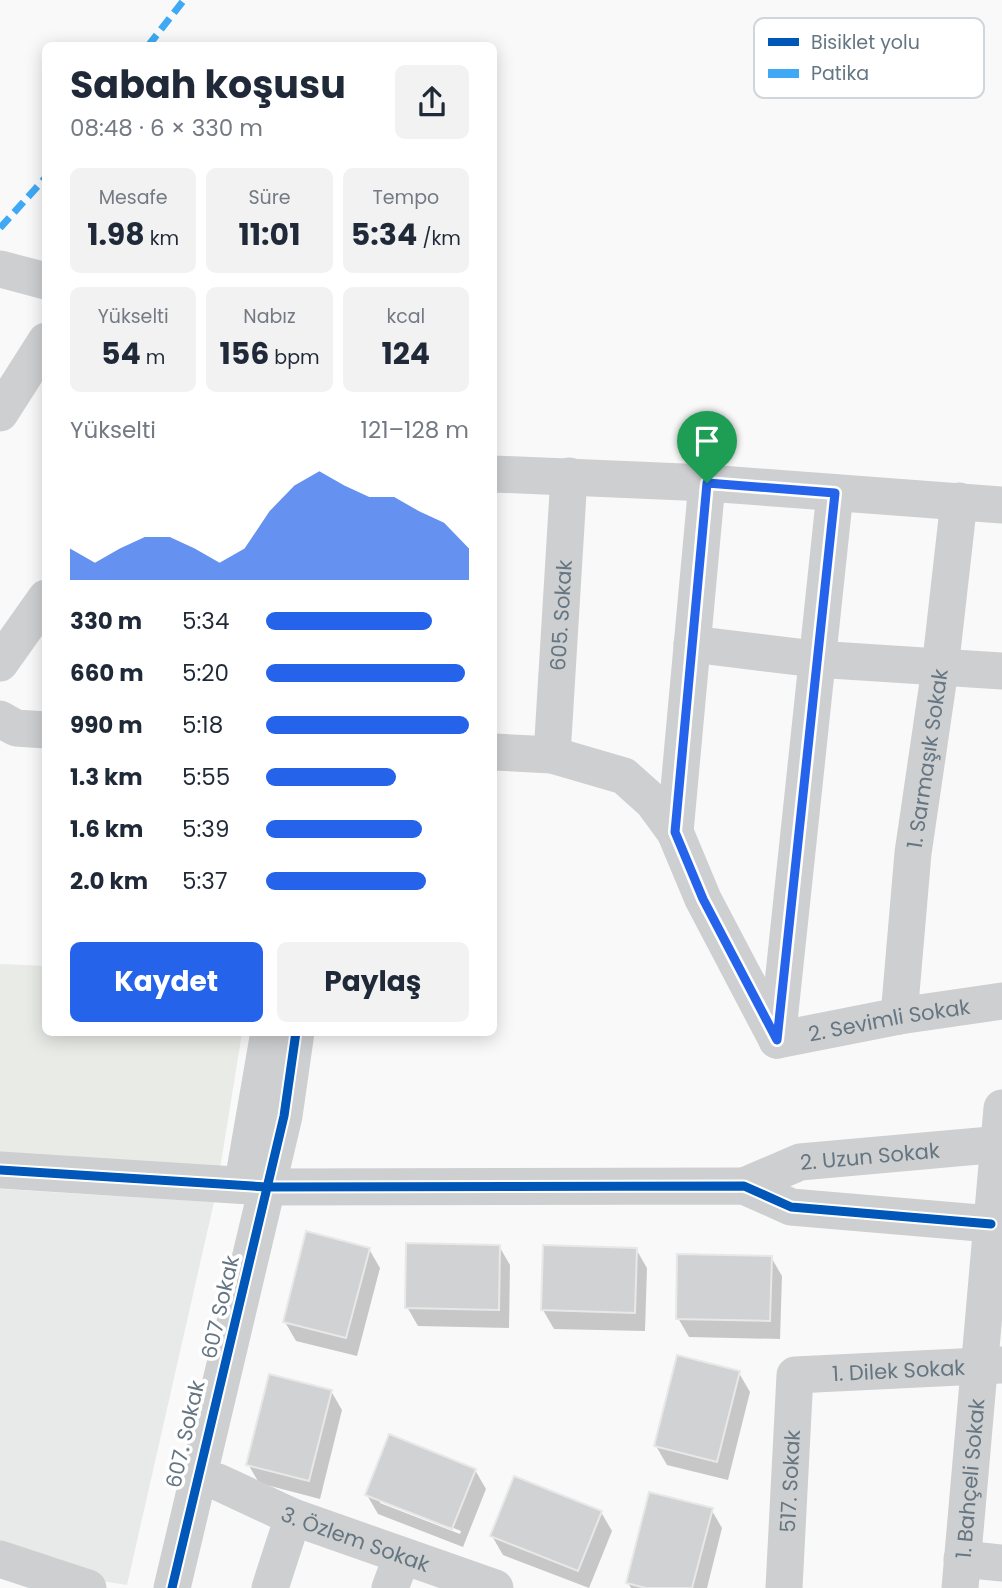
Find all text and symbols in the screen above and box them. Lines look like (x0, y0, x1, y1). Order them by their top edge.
legend (754, 18, 984, 98)
text: Bisiklet yolu (811, 29, 920, 56)
text: Sabah koşusu (70, 58, 346, 111)
text: Patika (811, 60, 869, 87)
button: share (395, 65, 469, 139)
text: 08:48 · 6 × 330 m (70, 112, 263, 144)
text: Mesafe (99, 184, 168, 211)
text: Süre (248, 184, 291, 211)
text: Tempo (373, 184, 439, 211)
text: 1.98 (87, 213, 145, 256)
text: 11:01 (239, 213, 300, 256)
text: 5:34 (351, 213, 417, 256)
text: km (145, 225, 179, 252)
text: /km (417, 225, 461, 252)
text: Yükselti (98, 303, 169, 330)
text: Nabız (243, 303, 296, 330)
text: kcal (386, 303, 425, 330)
text: 54 (101, 332, 141, 375)
text: 156 (219, 332, 269, 375)
text: 124 (381, 332, 430, 375)
text: m (141, 344, 165, 371)
text: bpm (269, 344, 320, 371)
pin (677, 411, 737, 483)
text: Yükselti (70, 414, 156, 446)
text: 121–128 m (361, 414, 469, 446)
icon: arrive (688, 422, 726, 460)
street label: 605. Sokak (543, 559, 578, 672)
text: 330 m (70, 605, 142, 637)
text: 5:34 (182, 605, 229, 637)
text: 660 m (70, 657, 144, 689)
text: 5:20 (182, 657, 229, 689)
street label: 1. Sarmaşık Sokak (899, 667, 954, 850)
text: 990 m (70, 709, 143, 741)
text: 5:18 (182, 709, 223, 741)
text: 1.3 km (70, 761, 143, 793)
text: 5:55 (182, 761, 230, 793)
text: 1.6 km (70, 813, 143, 845)
text: 5:39 (182, 813, 229, 845)
text: 2.0 km (70, 865, 148, 897)
text: 5:37 (182, 865, 227, 897)
button: Kaydet (70, 942, 263, 1022)
button: Paylaş (277, 942, 469, 1022)
street label: 2. Sevimli Sokak (806, 991, 972, 1048)
street label: 2. Uzun Sokak (799, 1135, 941, 1176)
street label: 607 Sokak (194, 1252, 246, 1362)
street label: 1. Dilek Sokak (831, 1352, 966, 1388)
street label: 607. Sokak (159, 1377, 211, 1491)
street label: 1. Bahçeli Sokak (948, 1397, 991, 1560)
street label: 517. Sokak (772, 1429, 807, 1533)
street label: 3. Özlem Sokak (276, 1499, 434, 1578)

